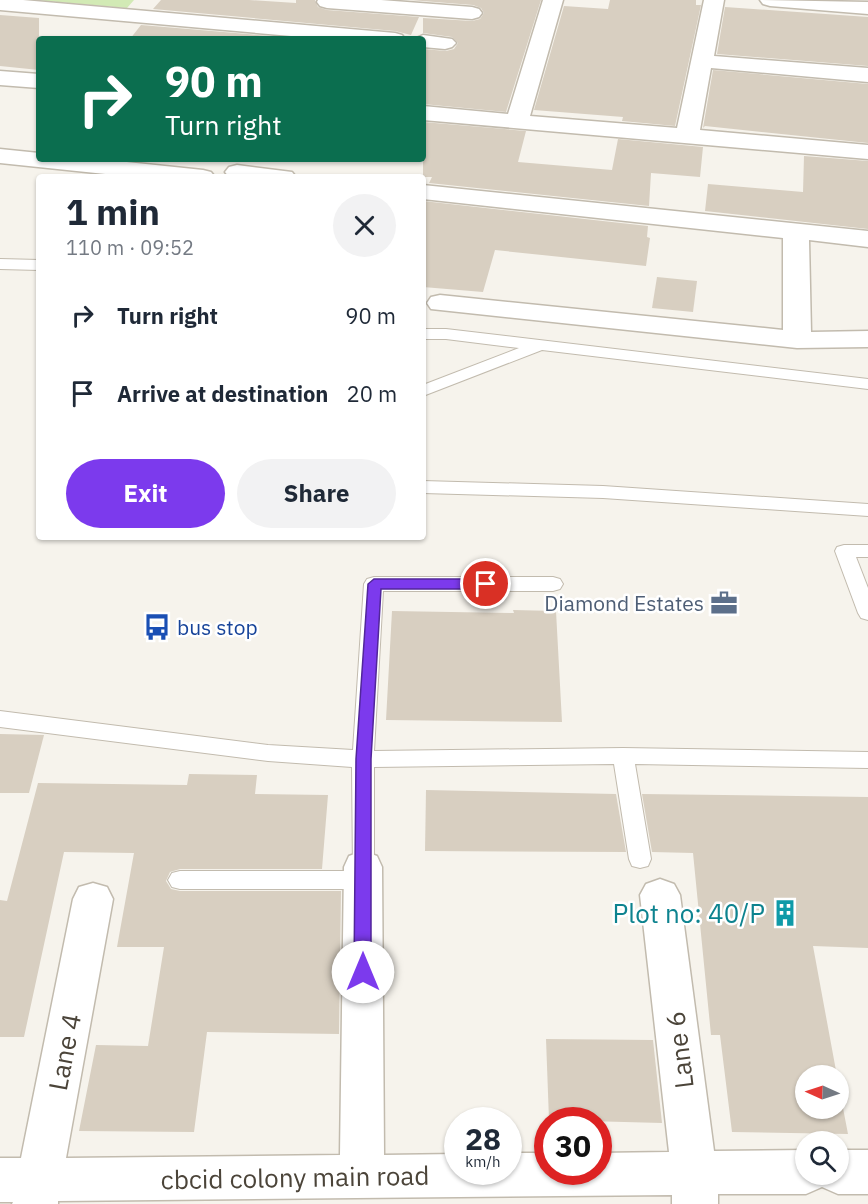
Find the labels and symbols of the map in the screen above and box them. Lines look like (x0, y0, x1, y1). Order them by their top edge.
pin (460, 558, 511, 609)
office icon: Diamond Estates (709, 588, 739, 618)
place label: Diamond Estates (544, 589, 704, 617)
bus stop icon: bus stop (142, 612, 172, 642)
place label: bus stop (177, 613, 258, 641)
place label: Plot no: 40/P (612, 896, 765, 930)
building icon: Plot no: 40/P (770, 898, 800, 928)
position arrow (331, 940, 395, 1004)
street label: Lane 6 (657, 1009, 701, 1091)
street label: Lane 4 (40, 1011, 88, 1093)
north arrow (795, 1065, 849, 1119)
speed limit sign: 30 (534, 1107, 612, 1185)
street label: cbcid colony main road (160, 1158, 430, 1196)

